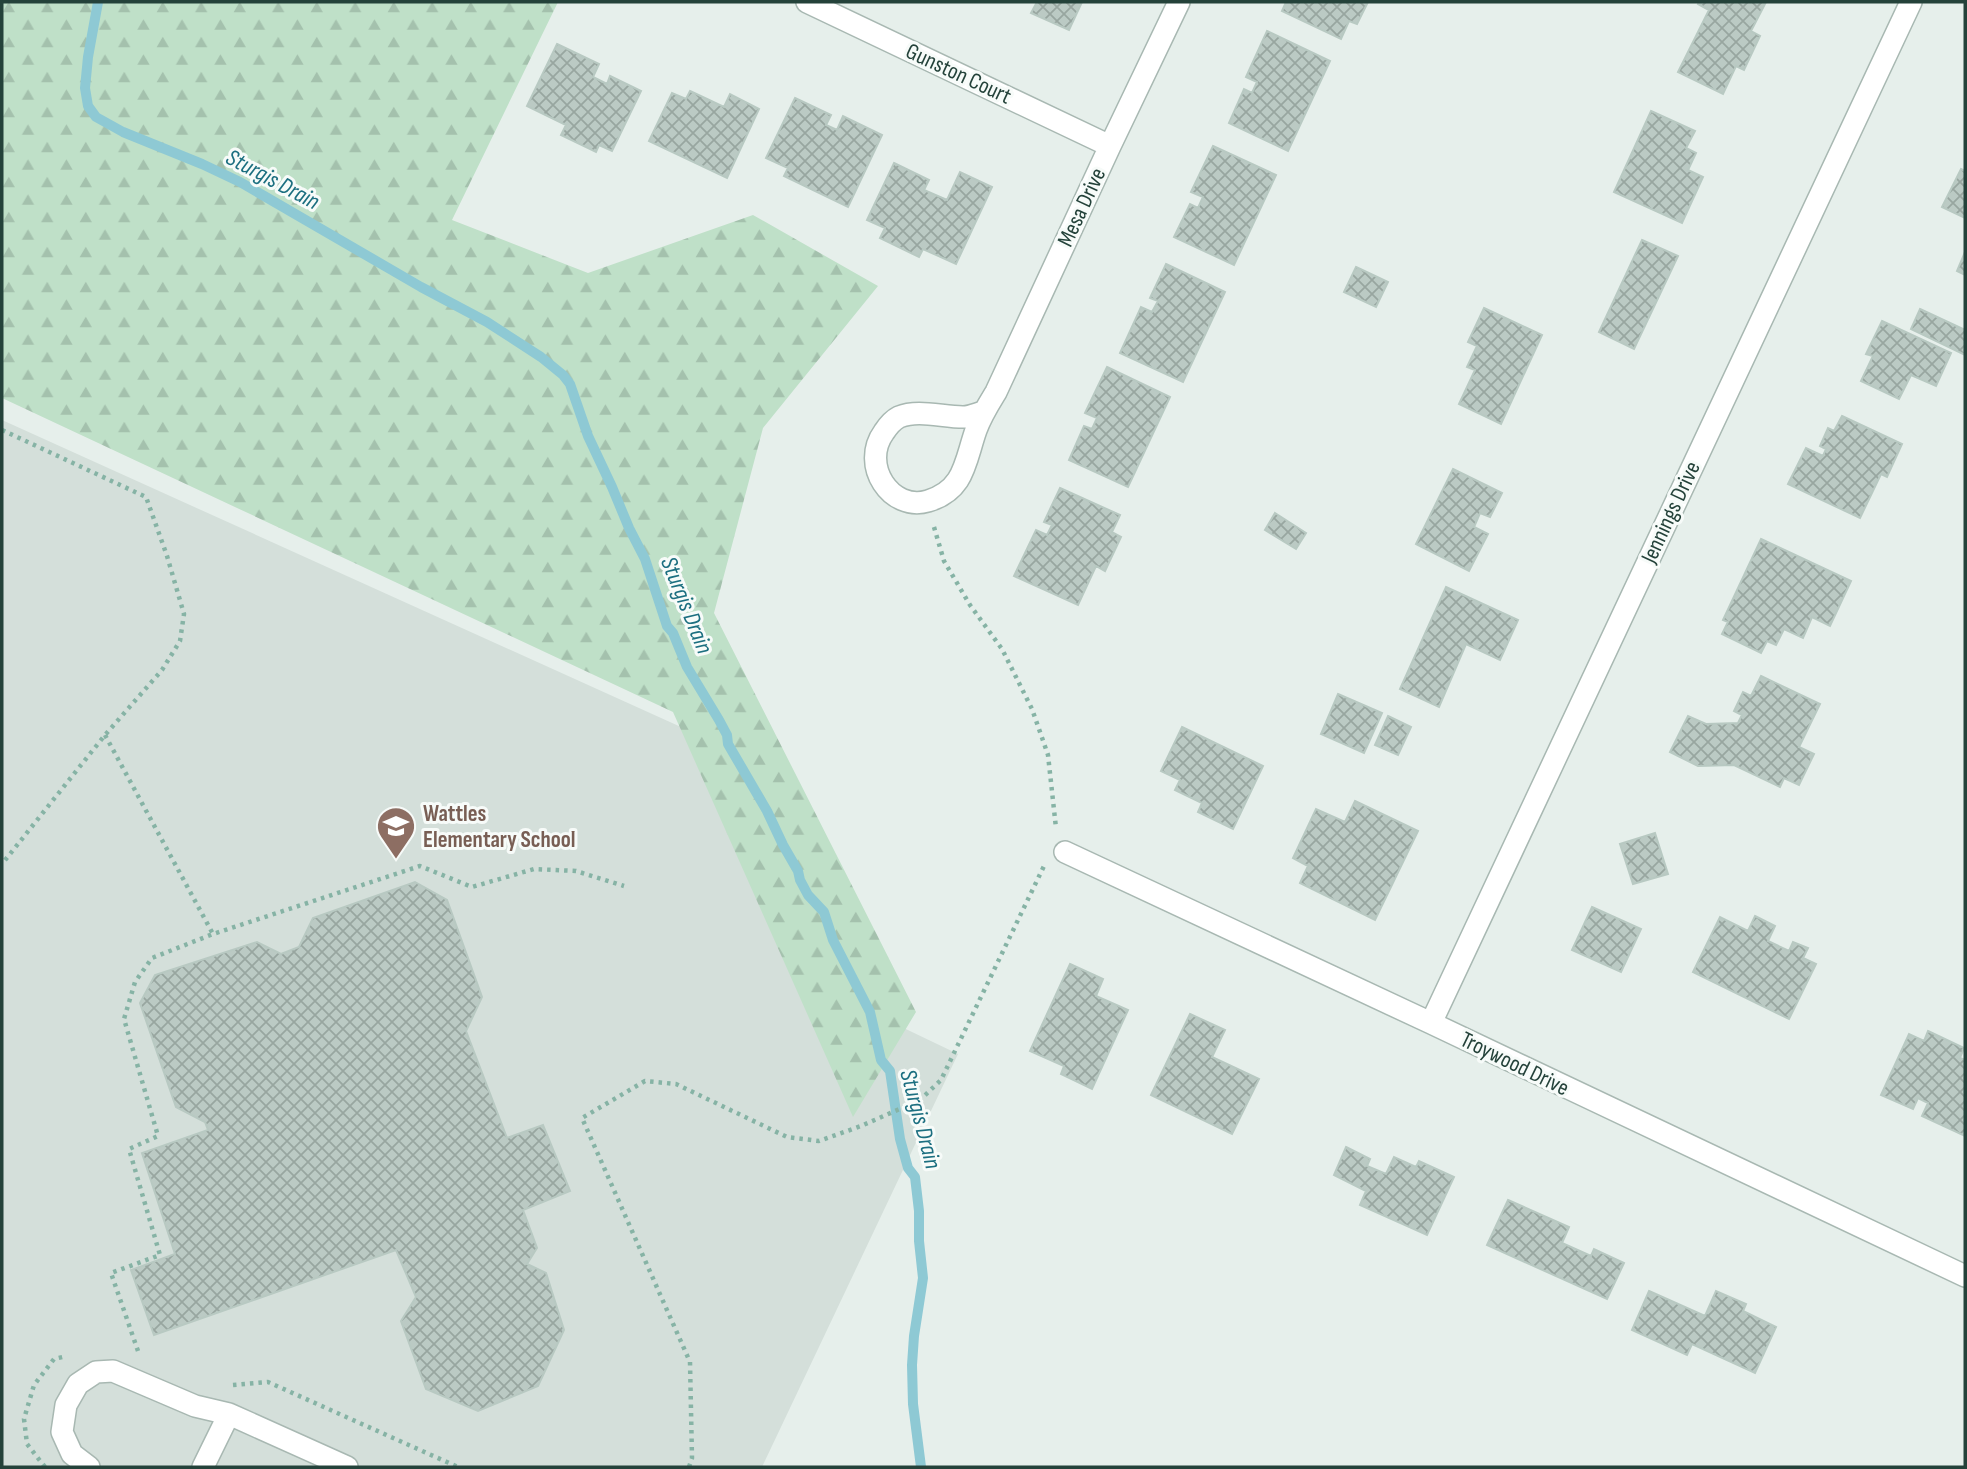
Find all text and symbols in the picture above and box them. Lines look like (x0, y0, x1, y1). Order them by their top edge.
street label: Gunston Court (901, 37, 1016, 110)
water label: Sturgis Drain (221, 143, 325, 216)
street label: Mesa Drive (1052, 164, 1112, 251)
street label: Jennings Drive (1635, 457, 1707, 569)
water label: Sturgis Drain (654, 553, 719, 658)
place label: Wattles Elementary School (423, 800, 575, 854)
school or university icon: Wattles Elementary School (375, 805, 417, 860)
street label: Troywood Drive (1456, 1026, 1573, 1102)
water label: Sturgis Drain (893, 1066, 948, 1172)

